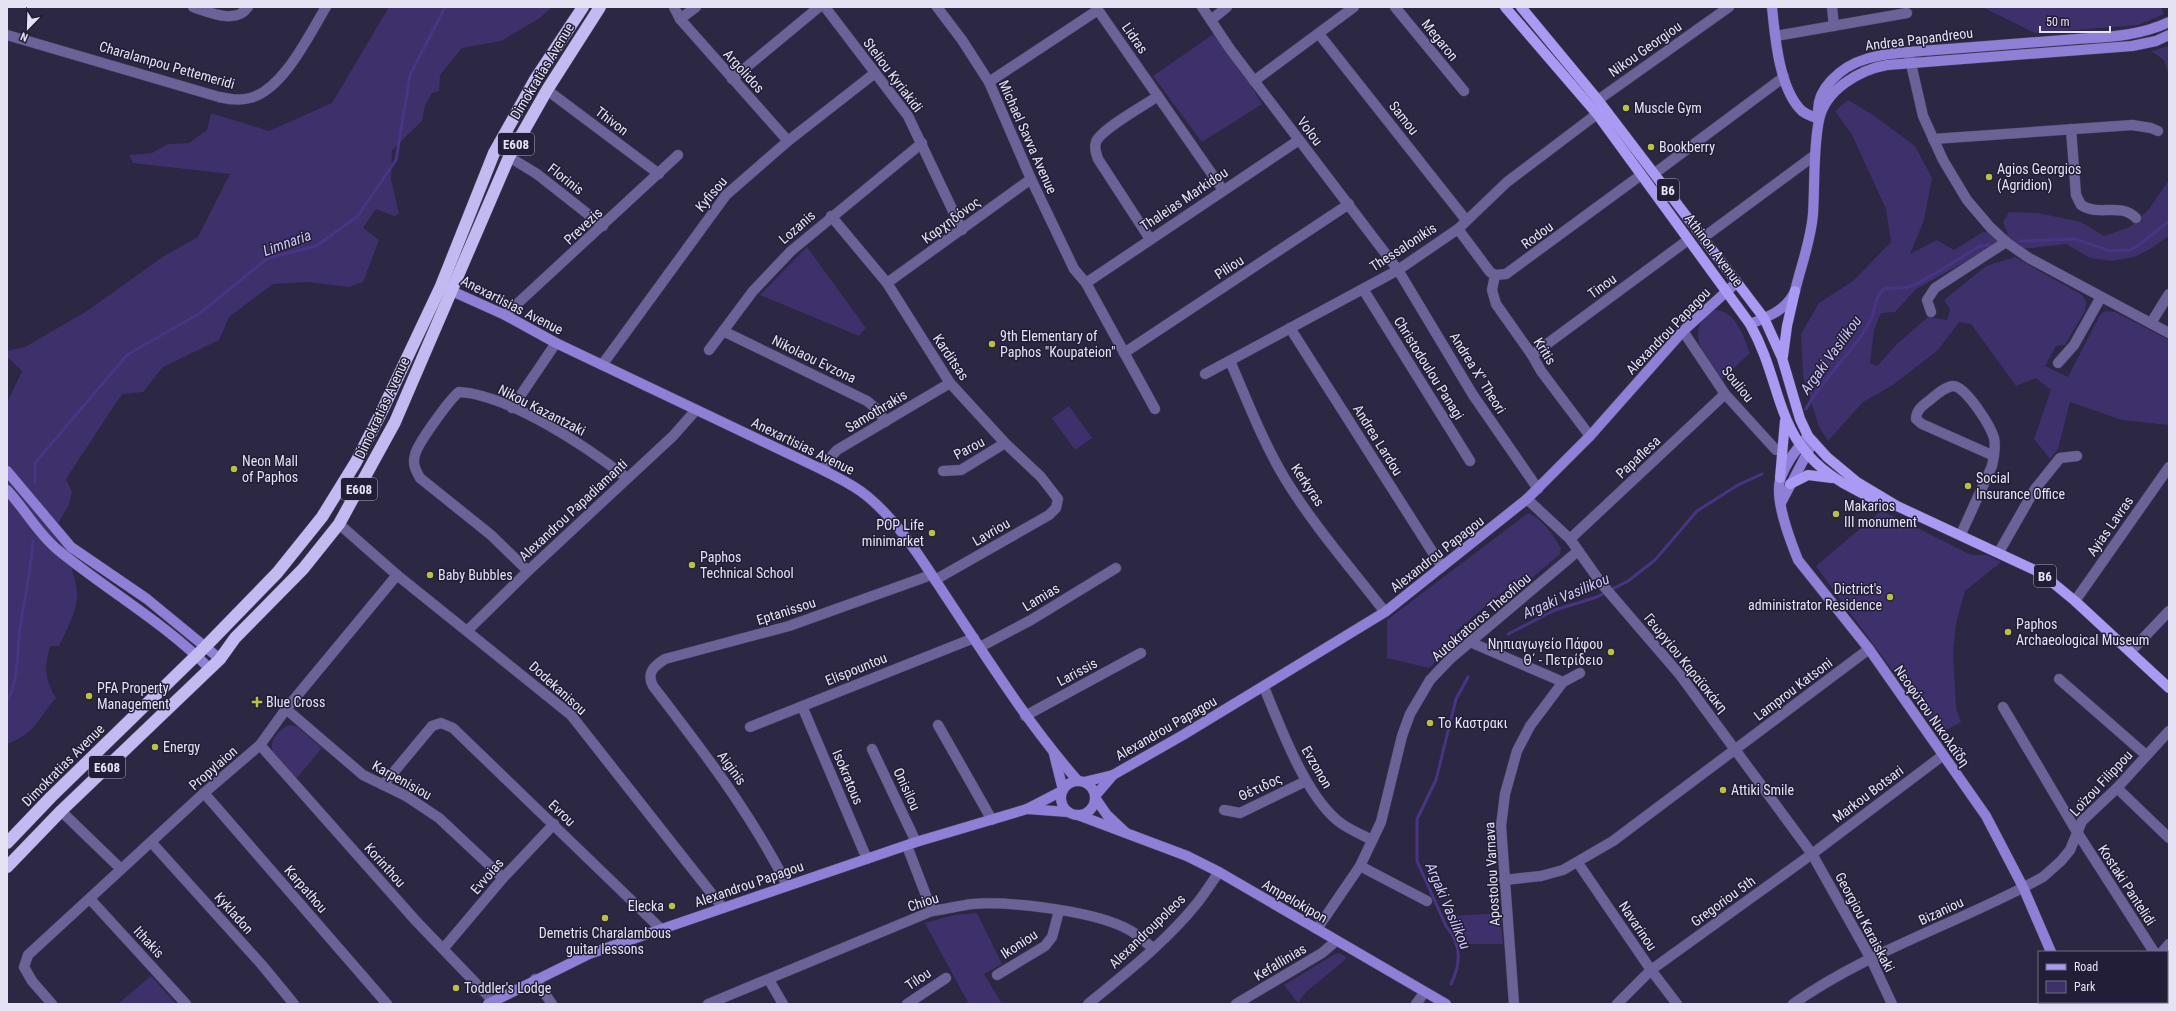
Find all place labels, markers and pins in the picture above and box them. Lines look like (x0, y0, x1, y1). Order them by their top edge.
place label: Muscle Gym (1634, 100, 1702, 116)
marker: Muscle Gym (1621, 103, 1631, 113)
place label: Bookberry (1659, 139, 1715, 155)
marker: Bookberry (1646, 142, 1656, 152)
place label: Agios Georgios (Agridion) (1997, 161, 2081, 194)
marker: Agios Georgios (Agridion) (1984, 172, 1994, 182)
place label: 9th Elementary of Paphos "Koupateion" (1000, 328, 1116, 360)
marker: 9th Elementary of Paphos "Koupateion" (987, 339, 997, 349)
place label: Neon Mall of Paphos (242, 453, 298, 485)
marker: Neon Mall of Paphos (229, 464, 239, 474)
place label: Social Insurance Office (1976, 470, 2065, 502)
marker: Social Insurance Office (1963, 481, 1973, 491)
place label: Makarios III monument (1844, 498, 1917, 530)
marker: Makarios III monument (1831, 509, 1841, 519)
place label: POP Life minimarket (862, 517, 924, 549)
marker: POP Life minimarket (927, 528, 937, 538)
place label: Paphos Technical School (700, 549, 794, 581)
marker: Paphos Technical School (687, 560, 697, 570)
place label: Baby Bubbles (438, 567, 513, 583)
marker: Baby Bubbles (425, 570, 435, 580)
place label: Dictrict's administrator Residence (1748, 581, 1882, 613)
marker: Dictrict's administrator Residence (1885, 592, 1895, 602)
place label: Paphos Archaeological Museum (2016, 616, 2149, 648)
marker: Paphos Archaeological Museum (2003, 627, 2013, 637)
place label: Νηπιαγωγείο Πάφου Θ΄ - Πετρίδειο (1488, 636, 1603, 668)
marker: Νηπιαγωγείο Πάφου Θ΄ - Πετρίδειο (1606, 647, 1616, 657)
place label: PFA Property Management (97, 680, 169, 712)
marker: PFA Property Management (84, 691, 94, 701)
place label: Blue Cross (266, 694, 325, 710)
marker: Blue Cross (251, 696, 263, 708)
place label: Το Καστρακι (1438, 715, 1508, 731)
marker: Το Καστρακι (1425, 718, 1435, 728)
place label: Energy (163, 739, 200, 755)
marker: Energy (150, 742, 160, 752)
place label: Attiki Smile (1731, 782, 1794, 798)
marker: Attiki Smile (1718, 785, 1728, 795)
place label: Elecka (628, 898, 664, 914)
marker: Elecka (667, 901, 677, 911)
marker: Demetris Charalambous guitar lessons (600, 913, 610, 923)
place label: Demetris Charalambous guitar lessons (539, 925, 671, 957)
place label: Toddler's Lodge (464, 980, 552, 996)
marker: Toddler's Lodge (451, 983, 461, 993)

